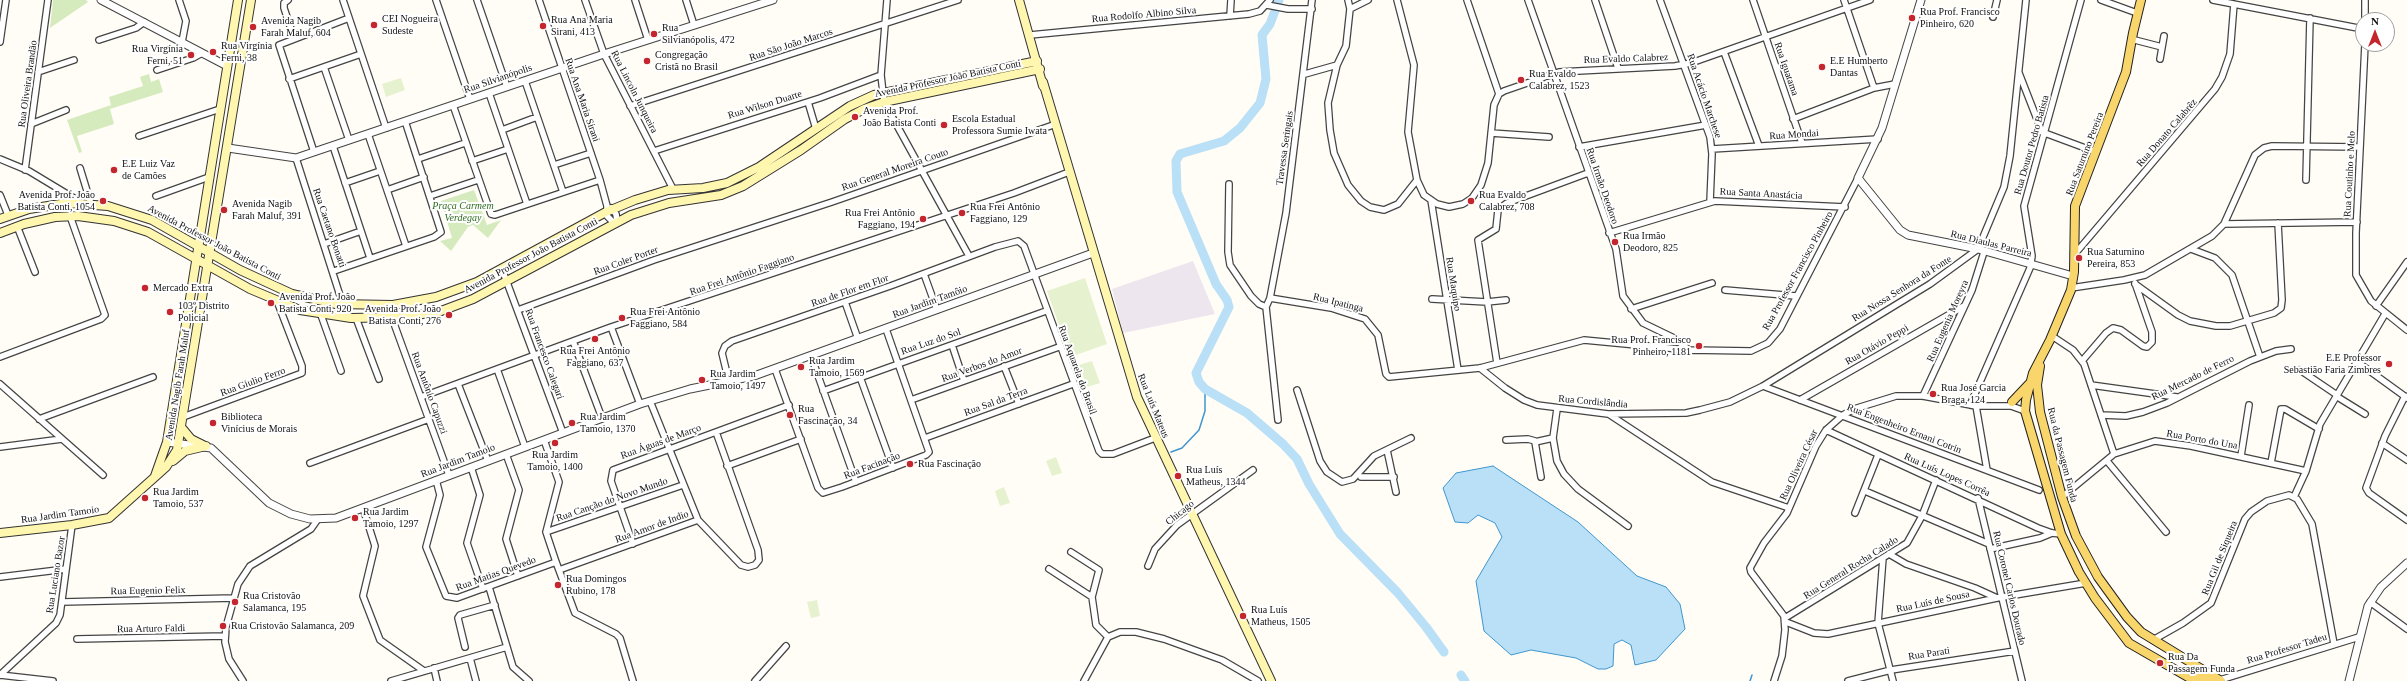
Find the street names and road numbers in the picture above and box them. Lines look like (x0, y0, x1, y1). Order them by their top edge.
street label: Rua Rodolfo Albino Silva (1091, 4, 1197, 26)
street label: Rua São João Marcos (748, 26, 834, 64)
street label: Rua Oliveira Brandão (16, 40, 40, 128)
street label: Rua Iguatama (1771, 41, 1801, 97)
street label: Rua Lincoln Junqueira (608, 49, 660, 135)
street label: Rua Evaldo Calabrez (1583, 52, 1669, 66)
street label: Rua Acácio Marchese (1684, 52, 1724, 140)
street label: Rua Ana Maria Sirani (562, 56, 602, 144)
street label: Avenida Professor João Batista Conti (874, 58, 1022, 100)
street label: Rua Silvianópolis (462, 62, 534, 96)
street label: Rua Wilson Duarte (727, 88, 803, 122)
street label: Rua Doutor Pedro Batista (2012, 94, 2052, 196)
street label: Rua Donato Calabrêz (2134, 97, 2200, 169)
street label: Travessa Seringais (1274, 110, 1296, 186)
street label: Rua Saturnino Pereira (2064, 111, 2106, 197)
street label: Rua Mondai (1769, 127, 1819, 143)
street label: Rua Coutinho e Melo (2342, 131, 2358, 217)
street label: Rua General Moreira Couto (840, 146, 950, 194)
street label: Rua Irmão Deodoro (1583, 146, 1621, 226)
street label: Rua Santa Anastácia (1719, 186, 1803, 202)
street label: Rua Caetano Bonatti (310, 187, 348, 269)
street label: Avenida Professor João Batista Conti (145, 203, 283, 283)
street label: Rua Professor Francisco Pinheiro (1760, 209, 1836, 333)
street label: Avenida Professor João Batista Conti (462, 216, 600, 296)
street label: Rua Diaulas Parreira (1949, 228, 2033, 260)
street label: Rua Coler Porter (592, 244, 660, 278)
street label: Rua Frei Antônio Faggiano (688, 251, 796, 299)
street label: Rua Nossa Senhora da Fonte (1850, 253, 1954, 325)
street label: Rua Maquipo (1443, 256, 1463, 312)
street label: Rua de Flor em Flor (810, 272, 890, 310)
street label: Rua Eugenia Moreyra (1925, 278, 1971, 364)
street label: Rua Jardim Tamôio (891, 283, 969, 321)
street label: Rua Ipatinga (1312, 291, 1364, 315)
street label: Rua Francesco Calegari (522, 307, 566, 401)
street label: Rua Otávio Peppi (1843, 322, 1911, 368)
street label: Rua Aquarela do Brasil (1055, 324, 1099, 416)
street label: Rua Luz do Sol (900, 326, 962, 358)
street label: Avenida Nagib Farah Maluf (163, 329, 193, 441)
street label: Rua Verbos do Amor (940, 345, 1024, 385)
street label: Rua Antônio Capuzzi (409, 350, 449, 436)
street label: Rua Mercado de Ferro (2150, 353, 2236, 403)
street label: Rua Giulio Ferro (219, 365, 287, 399)
street label: Rua Luís Mateus (1135, 372, 1171, 440)
street label: Rua Sal da Terra (963, 385, 1029, 419)
street label: Rua Cordislândia (1558, 393, 1628, 411)
street label: Rua Engenheiro Ernani Cotrin (1845, 402, 1963, 456)
street label: Rua da Passagem Funda (2044, 406, 2080, 504)
street label: Rua Águas de Março (619, 422, 703, 462)
street label: Rua Oliveira César (1777, 428, 1821, 502)
street label: Rua Porto do Una (2166, 428, 2238, 452)
street label: Rua Jardim Tamoio (419, 441, 497, 481)
street label: Rua Facinação (842, 450, 902, 482)
street label: Rua Luís Lopes Corrêa (1902, 451, 1992, 499)
street label: Rua Canção do Novo Mundo (555, 475, 669, 525)
street label: Chicago (1163, 498, 1197, 528)
street label: Rua Jardim Tamoio (20, 504, 100, 526)
street label: Rua Amor de Indio (614, 508, 690, 546)
street label: Rua Gil de Siqueira (2200, 519, 2240, 597)
street label: Rua Coronel Carlos Dourado (1990, 530, 2028, 646)
street label: Rua General Rocha Calado (1802, 534, 1900, 602)
street label: Rua Luciano Bazor (44, 536, 68, 614)
street label: Rua Matias Quevedo (454, 554, 538, 594)
street label: Rua Eugenio Felix (110, 584, 186, 598)
street label: Rua Luís de Sousa (1895, 588, 1971, 616)
street label: Rua Arturo Faldi (117, 622, 185, 636)
street label: Rua Professor Tadeu (2245, 631, 2329, 667)
street label: Rua Parati (1907, 645, 1951, 663)

